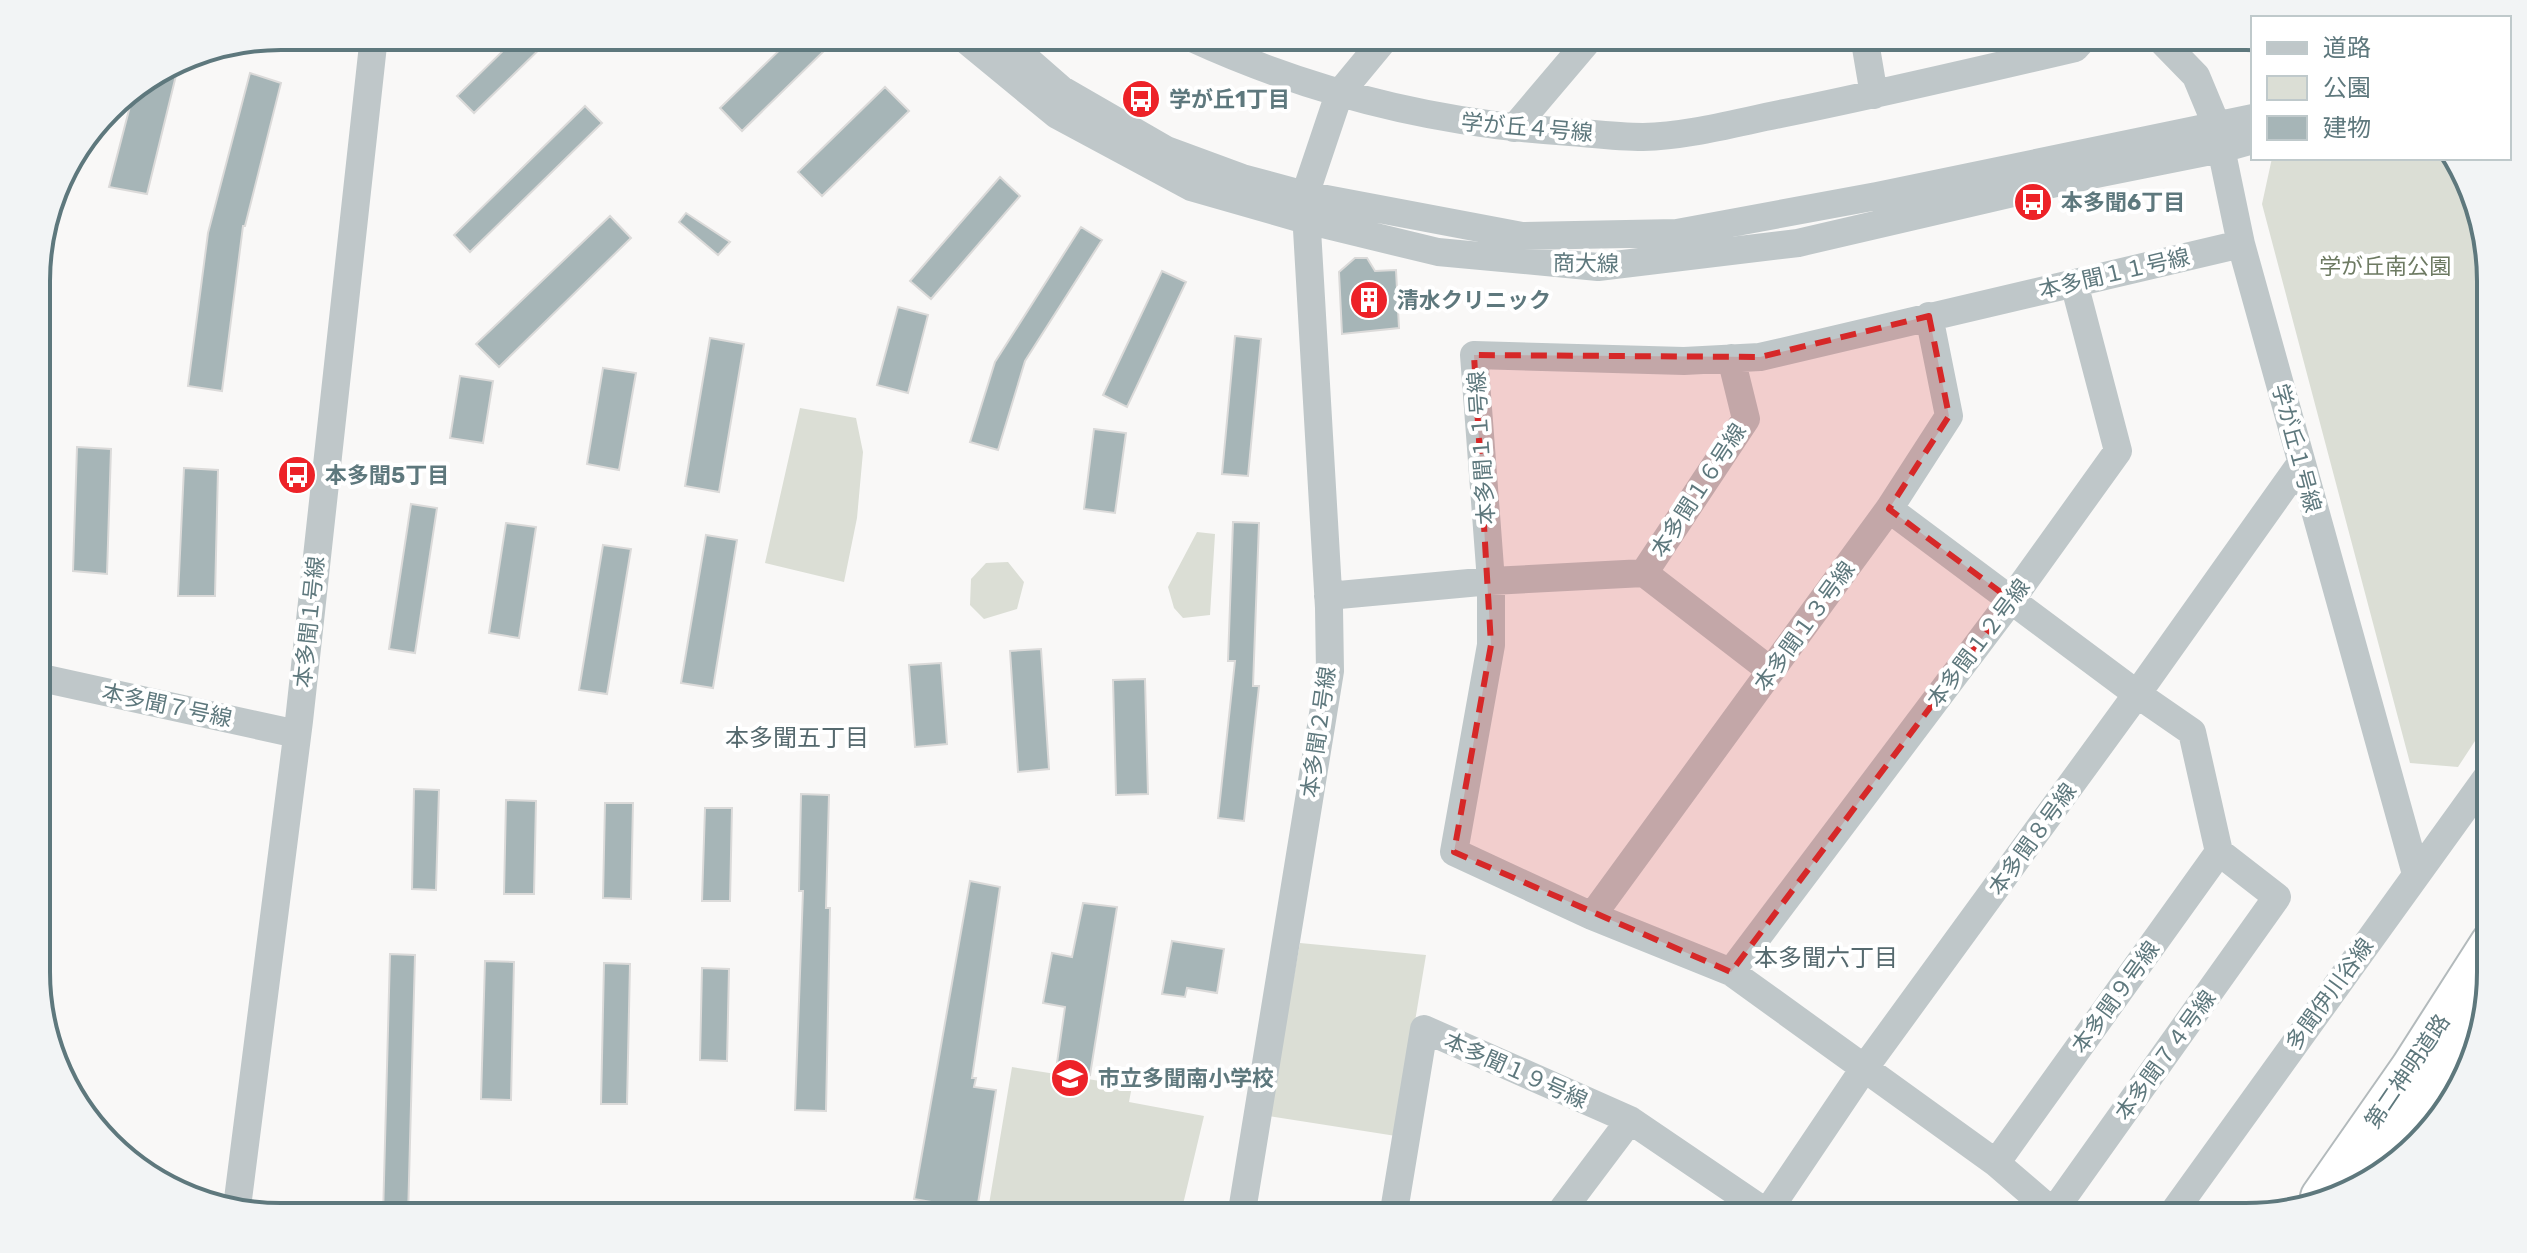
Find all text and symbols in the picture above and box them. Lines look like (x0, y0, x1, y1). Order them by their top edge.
legend (2251, 16, 2511, 160)
text: 道路 (2323, 34, 2371, 62)
text: 公園 (2323, 74, 2371, 102)
bus stop icon: 学が丘1丁目 (1120, 78, 1162, 120)
place label: 学が丘1丁目 (1169, 86, 1290, 113)
street label: 学が丘４号線 (1460, 108, 1594, 147)
text: 建物 (2323, 114, 2371, 142)
bus stop icon: 本多聞6丁目 (2012, 181, 2054, 223)
place label: 本多聞6丁目 (2061, 189, 2185, 216)
street label: 本多聞１１号線 (2036, 243, 2192, 304)
street label: 商大線 (1553, 249, 1619, 278)
park label: 学が丘南公園 (2319, 253, 2451, 280)
building icon: 清水クリニック (1348, 279, 1390, 321)
place label: 清水クリニック (1397, 287, 1551, 314)
street label: 本多聞１１号線 (1463, 370, 1500, 526)
street label: 学が丘１号線 (2266, 381, 2327, 515)
street label: 本多聞１６号線 (1645, 418, 1752, 562)
bus stop icon: 本多聞5丁目 (276, 454, 318, 496)
place label: 本多聞5丁目 (325, 462, 449, 489)
street label: 本多聞１号線 (289, 555, 330, 689)
street label: 本多聞１３号線 (1748, 556, 1861, 697)
street label: 本多聞１２号線 (1921, 574, 2036, 713)
street label: 本多聞２号線 (1296, 665, 1341, 799)
street label: 本多聞７号線 (100, 679, 234, 732)
district label: 本多聞五丁目 (725, 724, 869, 752)
street label: 本多聞８号線 (1983, 778, 2082, 901)
street label: 多聞伊川谷線 (2280, 933, 2379, 1056)
street label: 本多聞９号線 (2066, 936, 2165, 1059)
district label: 本多聞六丁目 (1754, 944, 1898, 972)
street label: 本多聞７４号線 (2109, 985, 2222, 1126)
street label: 第二神明道路 (2359, 1009, 2456, 1134)
street label: 本多聞１９号線 (1440, 1027, 1592, 1114)
school or university icon: 市立多聞南小学校 (1049, 1057, 1091, 1099)
place label: 市立多聞南小学校 (1098, 1065, 1274, 1092)

